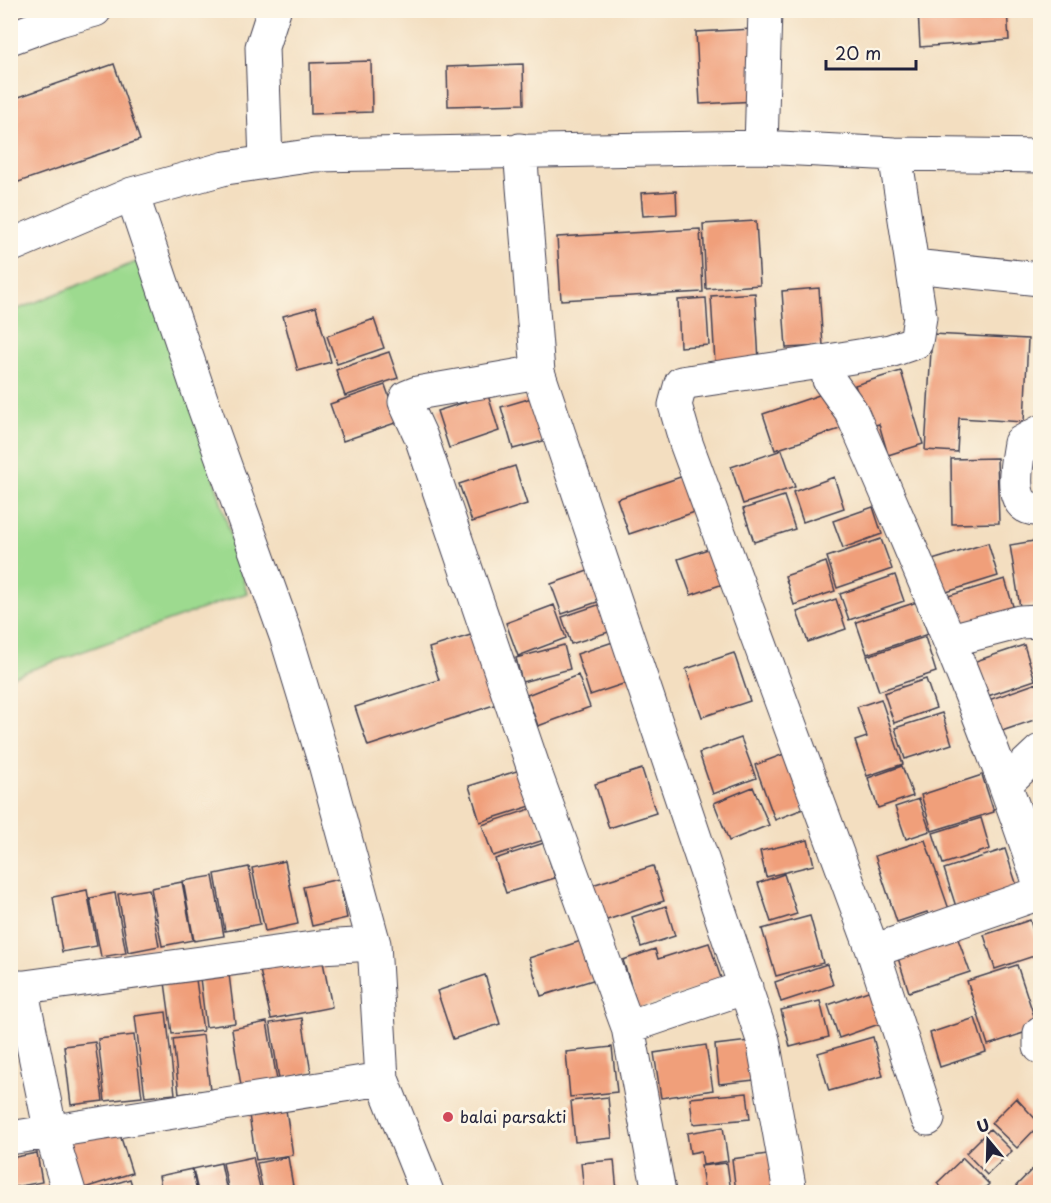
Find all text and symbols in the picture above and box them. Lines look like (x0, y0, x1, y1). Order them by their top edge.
scale bar (826, 33, 916, 71)
text: 20 m (835, 39, 881, 66)
place label: balai parsakti (460, 1104, 566, 1128)
marker: balai parsakti (441, 1110, 455, 1124)
north arrow (958, 1110, 1018, 1170)
text: U (973, 1112, 992, 1138)

